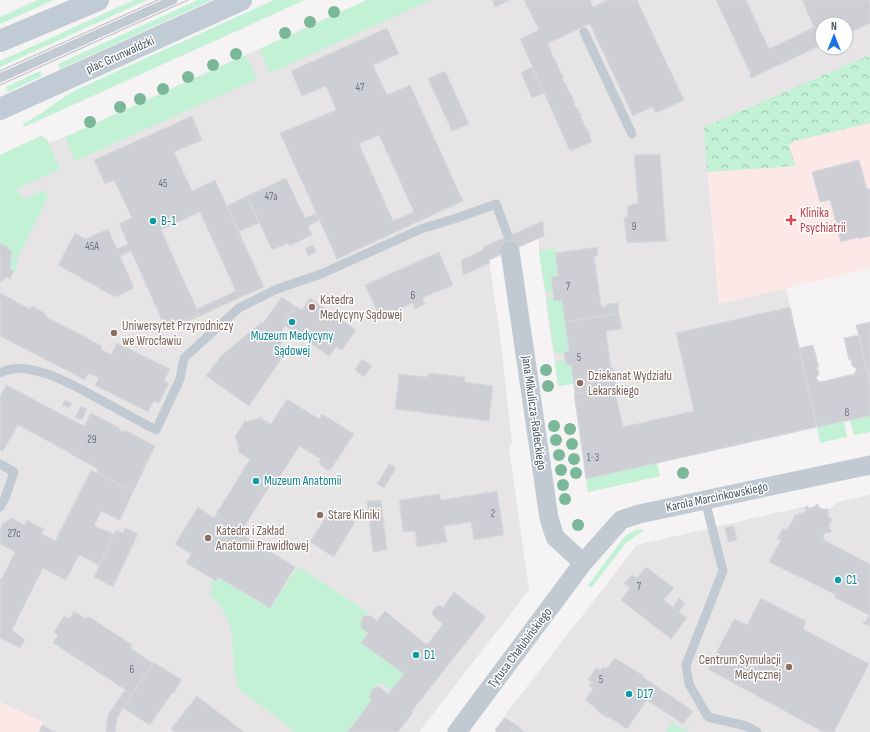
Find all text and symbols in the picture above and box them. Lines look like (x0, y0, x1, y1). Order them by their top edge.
north arrow (814, 16, 854, 56)
text: N (831, 20, 837, 33)
street label: plac Grunwaldzki (83, 33, 157, 77)
house number: 47 (356, 81, 365, 94)
house number: 45 (158, 177, 168, 190)
house number: 47a (265, 190, 278, 203)
place label: Klinika Psychiatrii (800, 205, 846, 236)
place label: B-1 (161, 213, 177, 229)
marker: Klinika Psychiatrii (785, 214, 797, 226)
marker: B-1 (148, 216, 158, 226)
house number: 9 (632, 220, 637, 233)
house number: 45A (85, 240, 99, 253)
house number: 7 (566, 280, 571, 293)
house number: 6 (411, 289, 416, 302)
place label: Katedra Medycyny Sądowej (320, 292, 402, 323)
marker: Katedra Medycyny Sądowej (307, 302, 317, 312)
marker: Muzeum Medycyny Sądowej (287, 317, 297, 327)
place label: Uniwersytet Przyrodniczy we Wrocławiu (122, 318, 233, 349)
marker: Uniwersytet Przyrodniczy we Wrocławiu (109, 328, 119, 338)
place label: Muzeum Medycyny Sądowej (251, 328, 333, 359)
house number: 5 (577, 351, 581, 364)
street label: Jana Mikulicza-Radeckiego (518, 354, 550, 471)
place label: Dziekanat Wydziału Lekarskiego (588, 368, 672, 399)
marker: Dziekanat Wydziału Lekarskiego (575, 378, 585, 388)
house number: 8 (845, 406, 850, 419)
house number: 29 (87, 433, 97, 446)
house number: 1-3 (587, 451, 600, 464)
place label: Muzeum Anatomii (264, 473, 342, 489)
marker: Muzeum Anatomii (251, 476, 261, 486)
street label: Karola Marcinkowskiego (665, 478, 769, 516)
place label: Stare Kliniki (328, 507, 380, 523)
house number: 2 (491, 507, 496, 520)
marker: Stare Kliniki (315, 510, 325, 520)
place label: Katedra i Zakład Anatomii Prawidłowej (215, 523, 309, 554)
house number: 27c (7, 527, 21, 540)
marker: Katedra i Zakład Anatomii Prawidłowej (203, 533, 213, 543)
place label: C1 (846, 572, 857, 588)
marker: C1 (833, 575, 843, 585)
house number: 7 (637, 580, 642, 593)
street label: Tytusa Chałubińskiego (484, 604, 556, 692)
place label: D1 (424, 647, 435, 663)
marker: D1 (411, 650, 421, 660)
place label: Centrum Symulacji Medycznej (699, 652, 781, 683)
marker: Centrum Symulacji Medycznej (784, 662, 794, 672)
house number: 6 (130, 663, 135, 676)
house number: 5 (599, 673, 603, 686)
place label: D17 (637, 686, 654, 702)
marker: D17 (624, 689, 634, 699)

